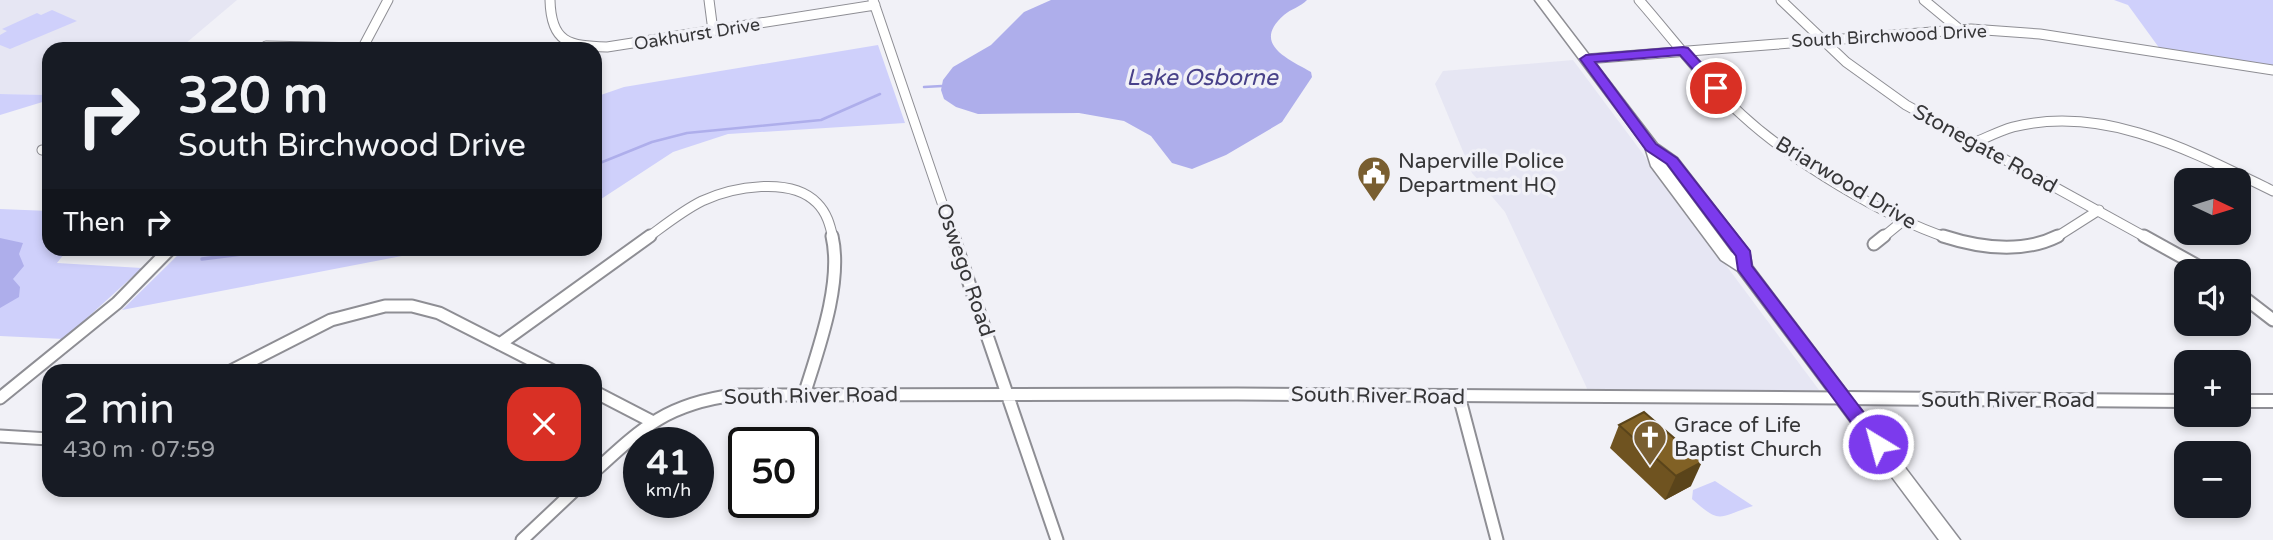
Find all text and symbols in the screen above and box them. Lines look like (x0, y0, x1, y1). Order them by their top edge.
street label: Oakhurst Drive (632, 13, 762, 55)
street label: South Birchwood Drive (1791, 20, 1987, 52)
pin (1686, 58, 1746, 118)
water label: Lake Osborne (1126, 64, 1280, 92)
text: 320 m (178, 67, 328, 126)
icon: arrive (1697, 69, 1735, 107)
icon: right (63, 70, 154, 161)
street label: Stonegate Road (1909, 99, 2061, 199)
text: South Birchwood Drive (178, 127, 526, 165)
street label: Briarwood Drive (1771, 131, 1921, 235)
place label: Naperville Police Department HQ (1398, 149, 1564, 198)
public building icon: Naperville Police Department HQ (1355, 154, 1393, 203)
north arrow (2174, 168, 2250, 245)
map controls (2174, 168, 2251, 518)
street label: Oswego Road (930, 200, 1000, 340)
icon: right (139, 203, 177, 241)
text: Then (63, 207, 125, 238)
button: sound (2174, 259, 2251, 336)
button: + (2174, 350, 2251, 427)
street label: South River Road (724, 382, 898, 410)
street label: South River Road (1291, 382, 1465, 410)
text: 2 min (63, 384, 175, 435)
button: close (507, 387, 581, 461)
street label: South River Road (1921, 388, 2095, 413)
position arrow (1841, 407, 1915, 481)
place label: Grace of Life Baptist Church (1674, 413, 1822, 462)
church icon: Grace of Life Baptist Church (1631, 418, 1669, 467)
speed limit sign: 50 (728, 427, 819, 518)
text: 430 m · 07:59 (63, 436, 215, 464)
button: − (2174, 441, 2251, 518)
text: 41 (647, 442, 690, 484)
text: km/h (646, 479, 691, 501)

